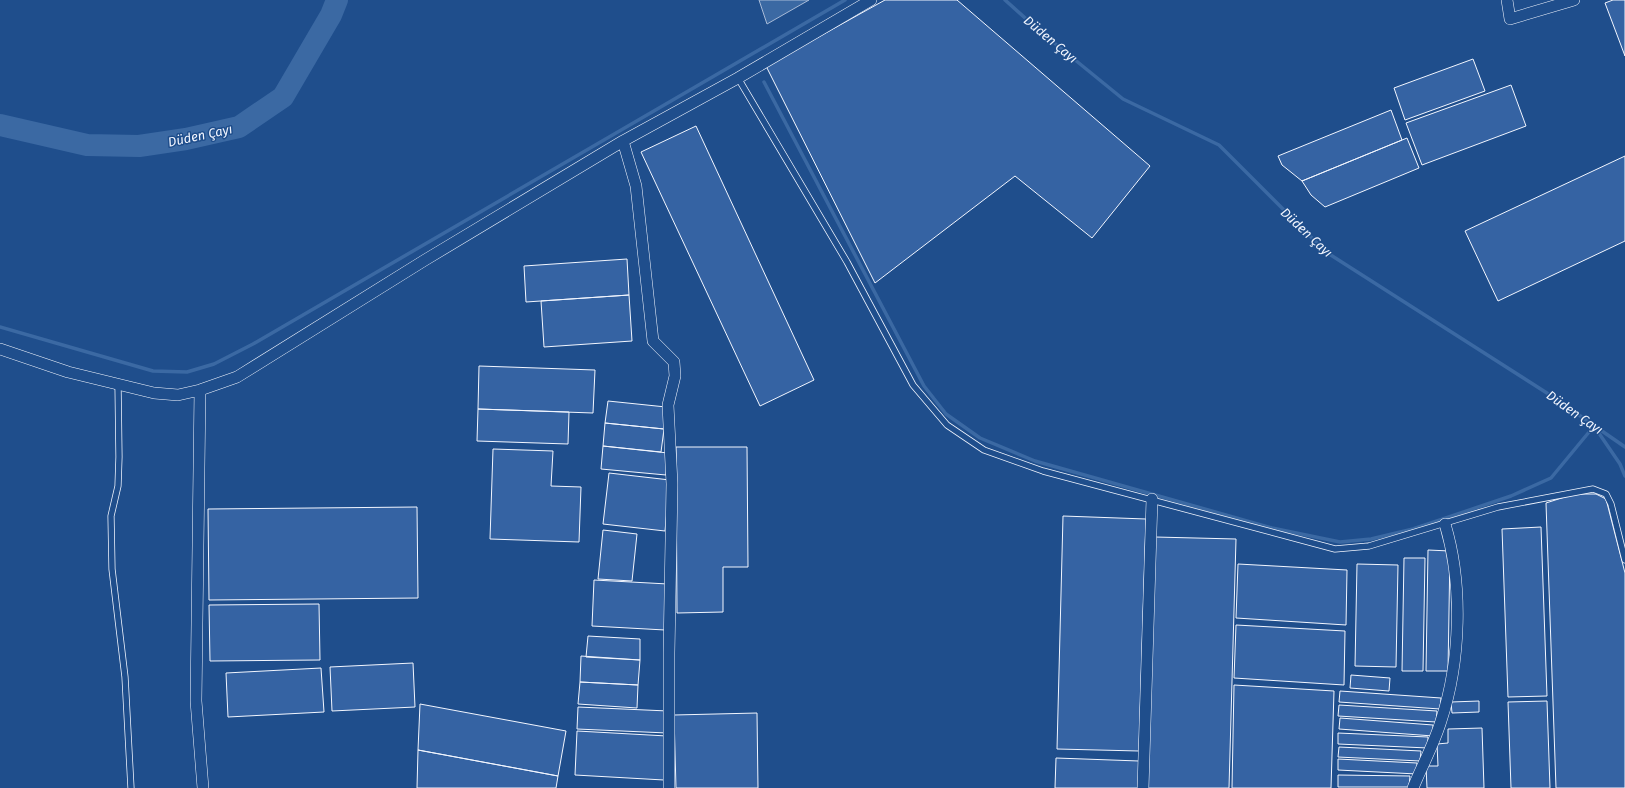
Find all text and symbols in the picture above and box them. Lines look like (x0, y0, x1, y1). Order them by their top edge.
water label: Düden Çayı (1021, 13, 1081, 66)
water label: Düden Çayı (167, 121, 234, 150)
water label: Düden Çayı (1278, 205, 1336, 260)
water label: Düden Çayı (1544, 388, 1606, 437)

